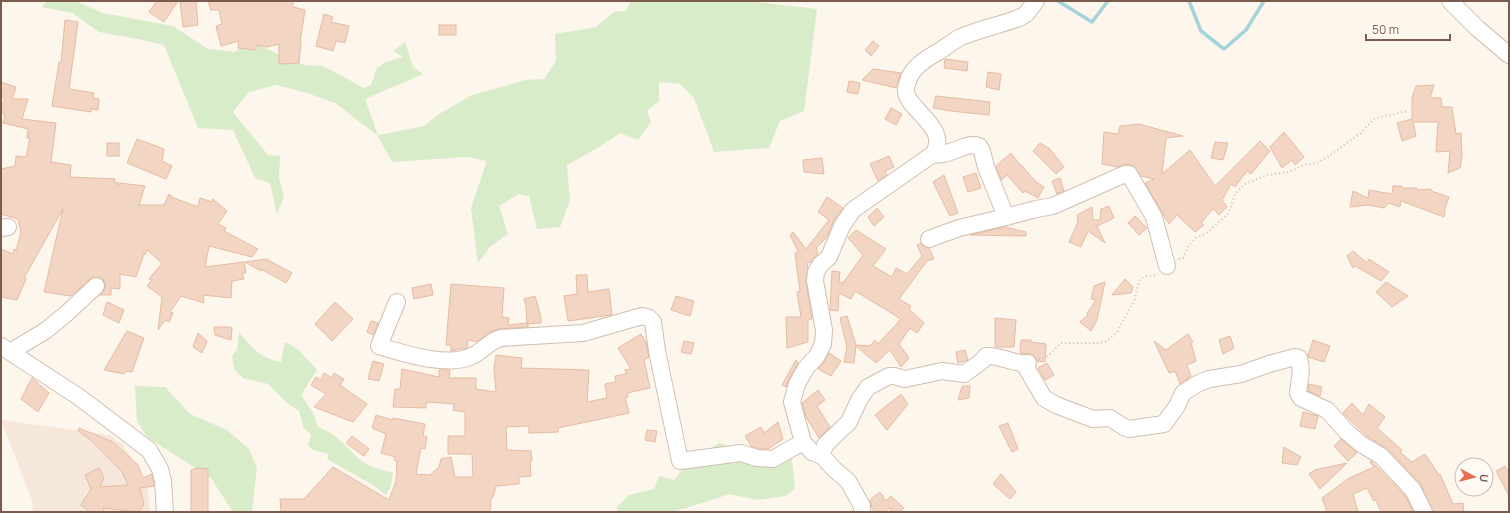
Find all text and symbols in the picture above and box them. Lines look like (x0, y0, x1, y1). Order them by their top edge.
scale bar (1366, 16, 1450, 42)
text: 50 m (1372, 21, 1399, 38)
north arrow (1454, 457, 1494, 497)
text: U (1476, 473, 1492, 483)

